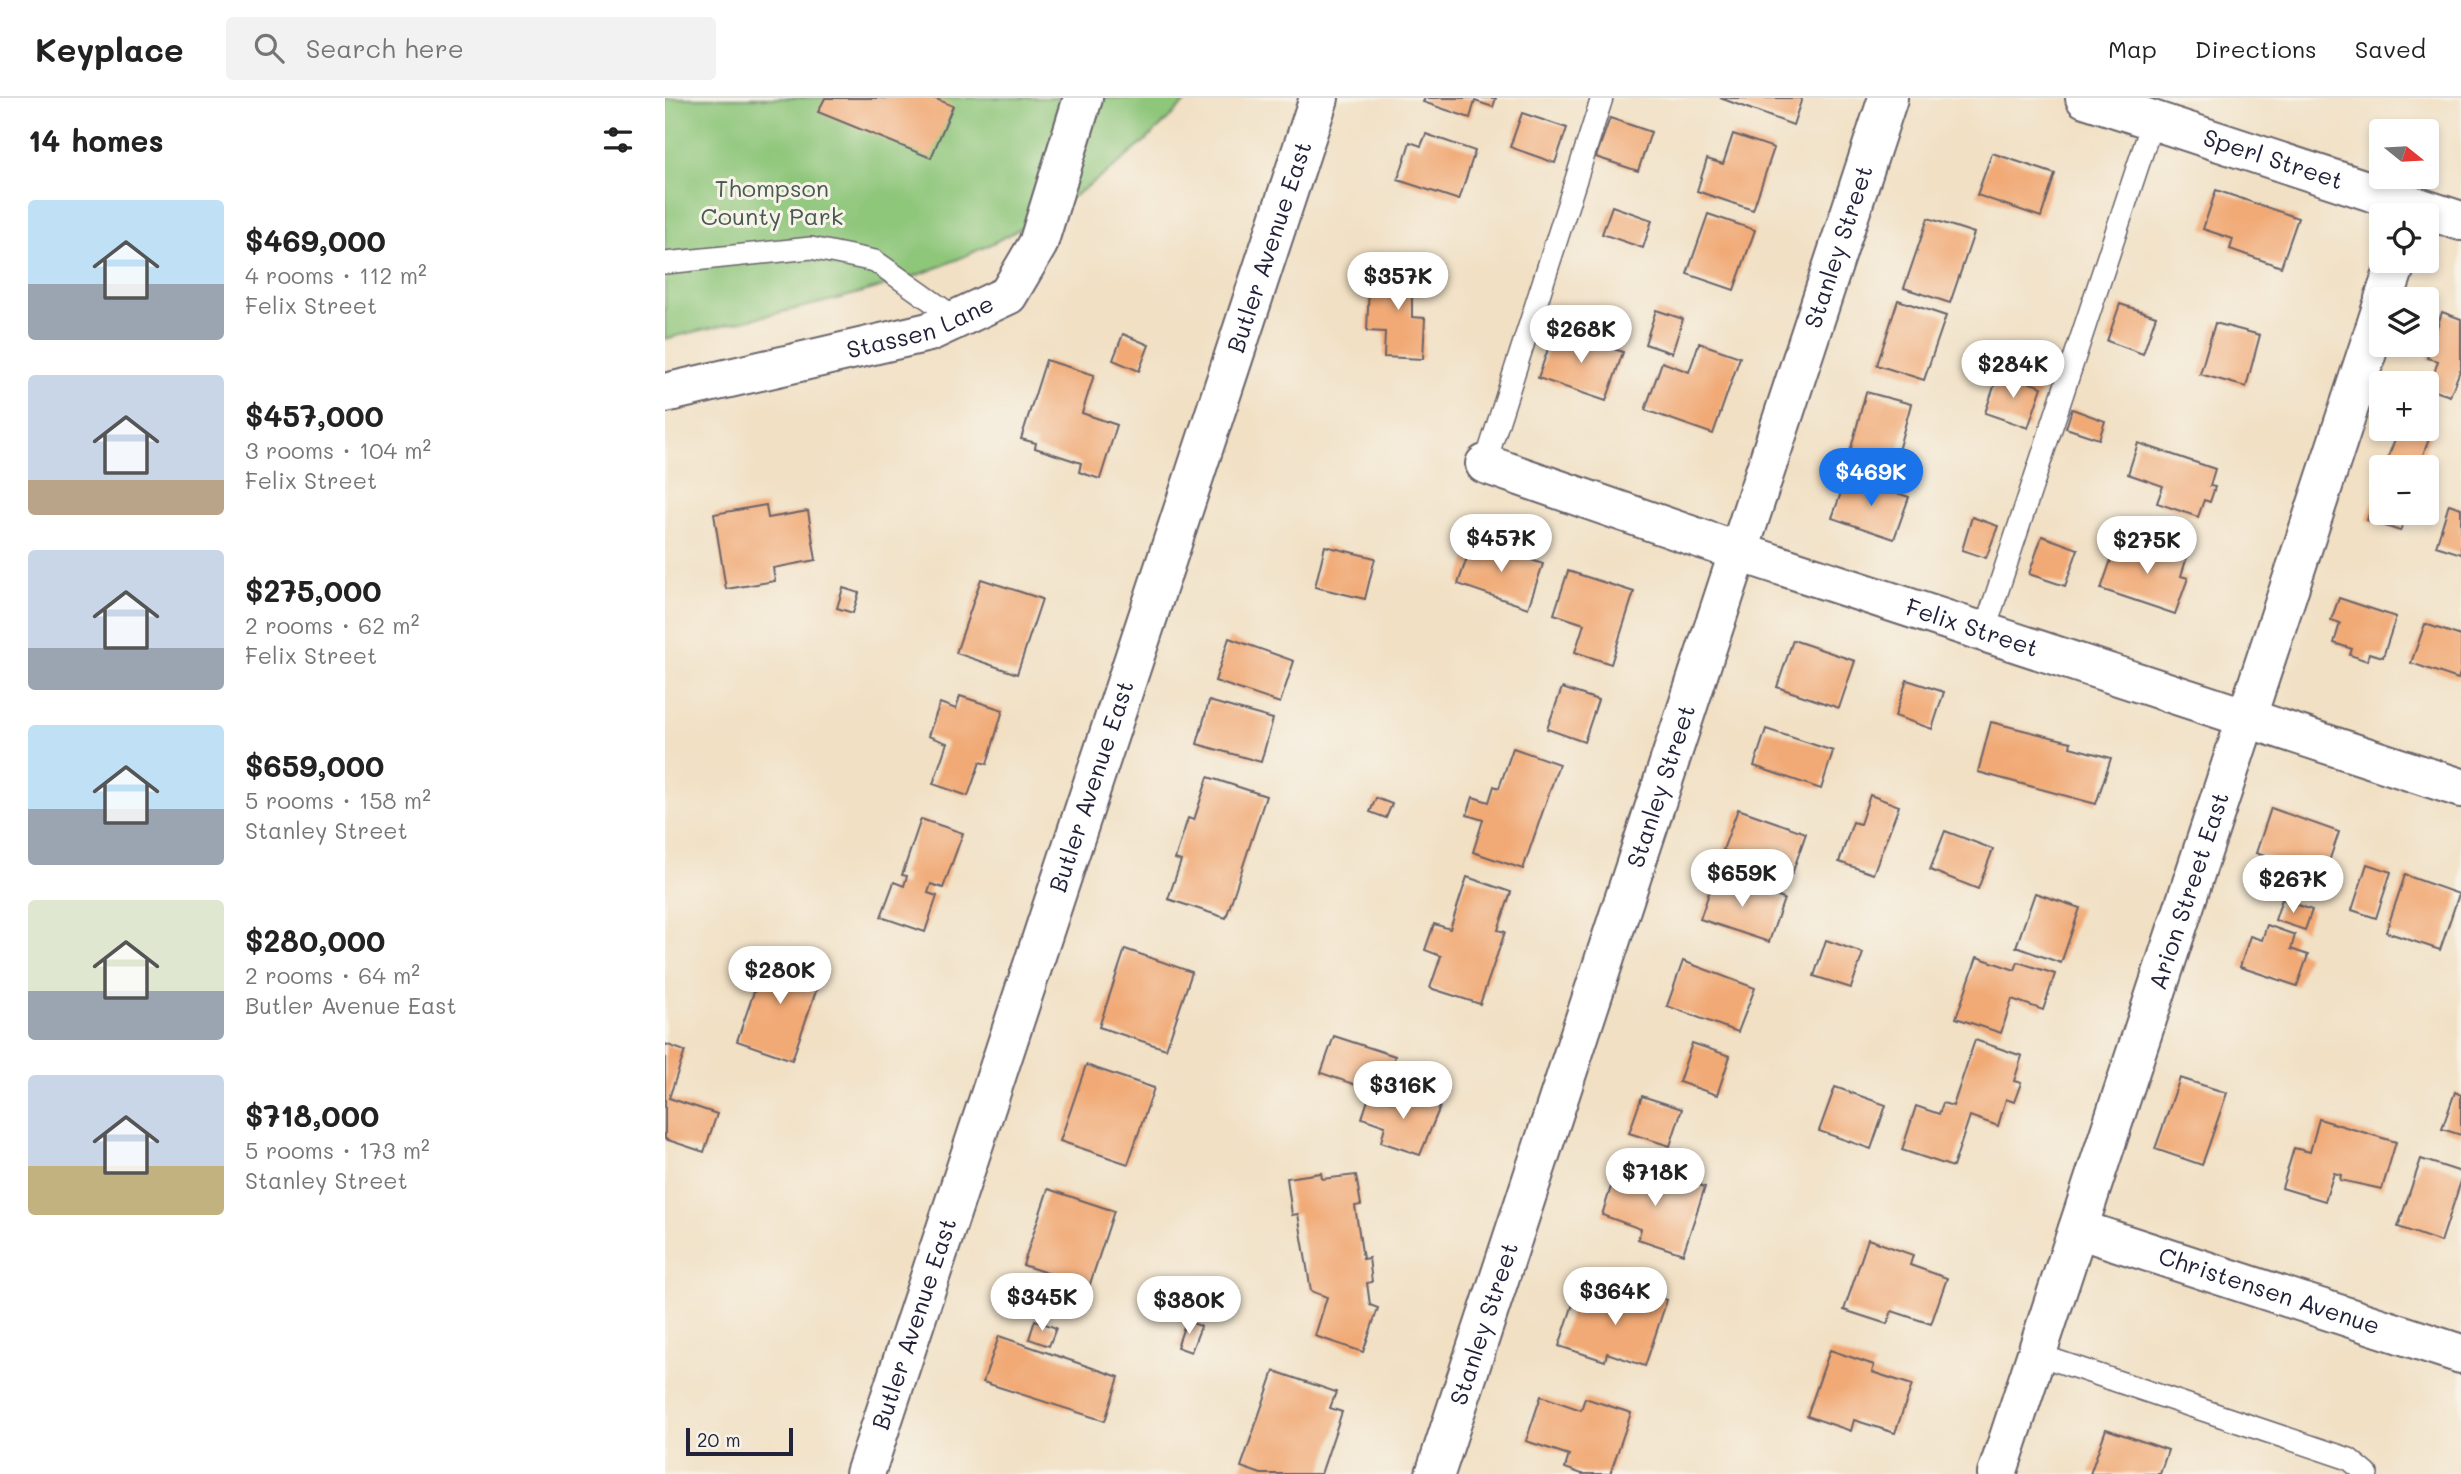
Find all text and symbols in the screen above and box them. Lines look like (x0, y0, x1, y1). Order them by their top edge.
search box (226, 17, 716, 80)
text: Keyplace (35, 27, 184, 70)
icon: search (250, 29, 288, 67)
text: Search here (306, 31, 464, 65)
text: Map (2108, 33, 2157, 64)
text: Directions (2195, 33, 2317, 64)
text: Saved (2355, 33, 2426, 64)
north arrow (2369, 119, 2439, 189)
map controls (2369, 119, 2439, 525)
text: 14 homes (28, 120, 164, 160)
icon: filters (599, 121, 637, 159)
street label: Sperl Street (2200, 121, 2348, 195)
street label: Butler Avenue East (1219, 137, 1318, 356)
street label: Stanley Street (1796, 161, 1879, 332)
park label: Thompson County Park (701, 172, 843, 231)
button: locate (2369, 203, 2439, 273)
text: $469,000 (245, 220, 386, 260)
icon: home (84, 228, 168, 312)
pin: $357K (1349, 252, 1447, 312)
text: 4 rooms · 112 m² (245, 260, 427, 290)
text: $357K (1363, 260, 1433, 290)
street label: Stassen Lane (843, 287, 998, 365)
button: layers (2369, 287, 2439, 357)
text: Felix Street (245, 290, 377, 320)
pin: $268K (1532, 306, 1630, 365)
text: $268K (1546, 313, 1616, 343)
pin: $284K (1964, 341, 2062, 400)
text: $284K (1977, 348, 2049, 378)
button: + (2369, 371, 2439, 441)
text: $457,000 (245, 395, 384, 435)
icon: home (84, 403, 168, 487)
text: 3 rooms · 104 m² (245, 435, 431, 465)
pin: $469K (1822, 448, 1920, 508)
button: − (2369, 455, 2439, 525)
text: $469K (1835, 456, 1907, 486)
text: Felix Street (245, 465, 377, 495)
pin: $457K (1452, 514, 1550, 574)
pin: $275K (2098, 517, 2196, 576)
text: $457K (1466, 522, 1536, 552)
text: $275K (2113, 524, 2181, 554)
text: $275,000 (245, 570, 382, 610)
icon: home (84, 578, 168, 662)
street label: Felix Street (1902, 591, 2043, 663)
text: 2 rooms · 62 m² (245, 610, 419, 640)
text: Felix Street (245, 640, 377, 670)
street label: Butler Avenue East (1041, 676, 1140, 896)
street label: Stanley Street (1619, 700, 1701, 871)
text: $659,000 (245, 745, 384, 785)
icon: home (84, 753, 168, 837)
text: 5 rooms · 158 m² (245, 785, 431, 815)
street label: Arion Street East (2141, 788, 2235, 993)
text: Stanley Street (245, 815, 408, 845)
pin: $659K (1693, 850, 1791, 909)
pin: $267K (2244, 856, 2342, 915)
text: $659K (1707, 857, 1777, 887)
text: $267K (2259, 863, 2327, 893)
text: $280,000 (245, 920, 385, 960)
icon: home (84, 928, 168, 1012)
pin: $280K (731, 946, 829, 1006)
text: $280K (744, 954, 816, 984)
text: 2 rooms · 64 m² (245, 960, 420, 990)
text: Butler Avenue East (245, 990, 457, 1020)
pin: $316K (1354, 1062, 1452, 1121)
text: $316K (1369, 1069, 1437, 1099)
text: $718,000 (245, 1095, 379, 1135)
icon: home (84, 1103, 168, 1187)
text: 5 rooms · 173 m² (245, 1135, 430, 1165)
pin: $718K (1606, 1148, 1704, 1208)
text: $718K (1622, 1156, 1688, 1186)
text: Stanley Street (245, 1165, 408, 1195)
street label: Butler Avenue East (864, 1214, 962, 1433)
street label: Stanley Street (1442, 1238, 1524, 1409)
street label: Christensen Avenue (2155, 1239, 2384, 1341)
pin: $364K (1566, 1268, 1664, 1327)
pin: $345K (993, 1274, 1091, 1333)
text: $364K (1579, 1275, 1651, 1305)
pin: $380K (1140, 1276, 1238, 1336)
text: $345K (1006, 1281, 1078, 1311)
text: $380K (1153, 1284, 1225, 1314)
scale bar (686, 1425, 793, 1457)
text: 20 m (697, 1427, 741, 1452)

